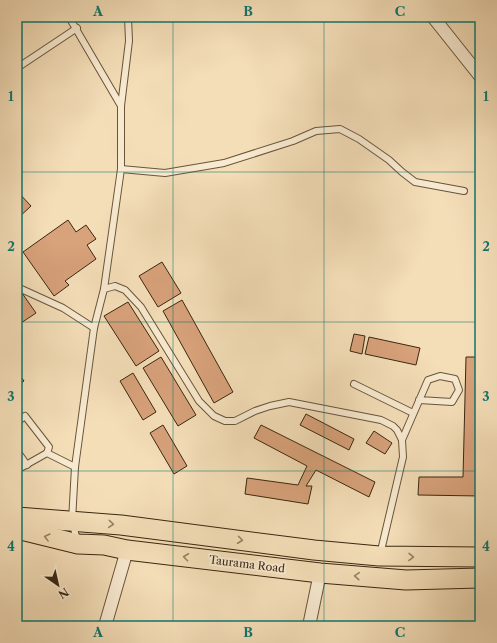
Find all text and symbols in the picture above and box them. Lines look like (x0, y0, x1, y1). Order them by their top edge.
text: A (92, 3, 104, 19)
text: B (243, 3, 253, 19)
text: C (395, 3, 405, 19)
text: 1 (8, 88, 14, 104)
text: 1 (483, 88, 489, 104)
text: 2 (7, 238, 15, 254)
text: 2 (482, 238, 490, 254)
text: 3 (7, 388, 15, 404)
text: 3 (482, 388, 490, 404)
one-way arrow (108, 520, 114, 529)
one-way arrow (44, 533, 51, 541)
one-way arrow (237, 535, 243, 544)
text: 4 (7, 538, 15, 554)
text: 4 (482, 538, 490, 554)
street label: Taurama Road (208, 552, 286, 576)
one-way arrow (408, 552, 414, 561)
one-way arrow (183, 553, 189, 562)
north arrow (38, 565, 78, 605)
one-way arrow (354, 572, 360, 581)
text: N (55, 585, 71, 602)
text: A (92, 624, 104, 640)
text: B (243, 624, 253, 640)
text: C (395, 624, 405, 640)

